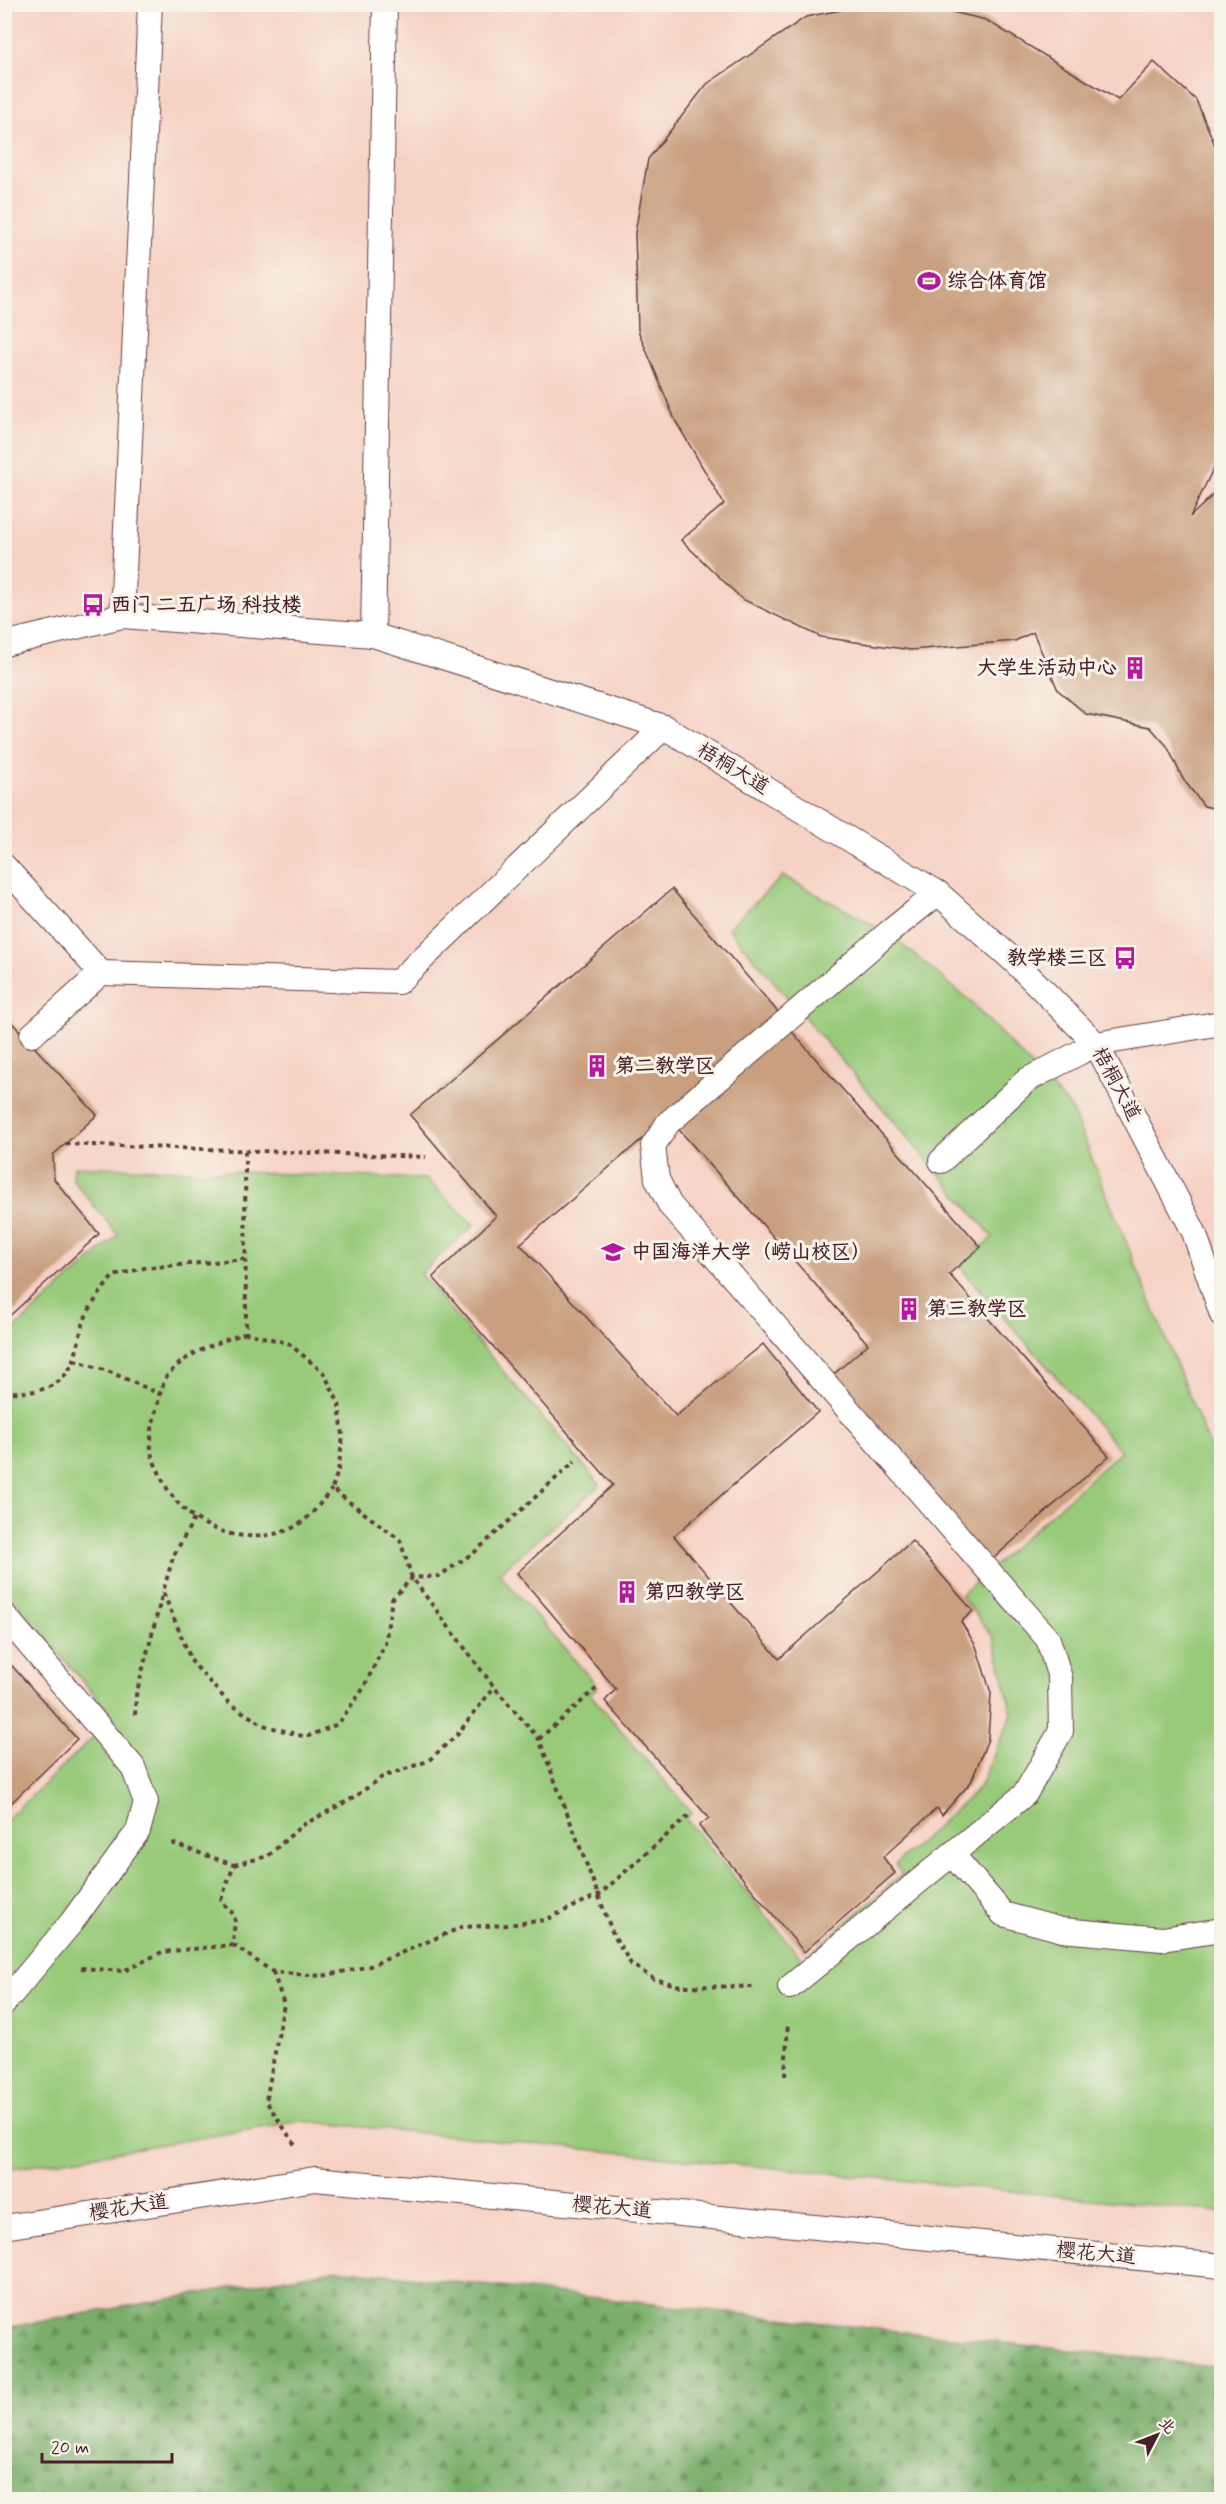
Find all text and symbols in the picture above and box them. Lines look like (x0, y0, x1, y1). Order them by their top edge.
sports icon: 综合体育馆 (916, 268, 942, 294)
place label: 综合体育馆 (947, 268, 1047, 295)
bus stop icon: 西门 二五广场 科技楼 (80, 592, 106, 618)
place label: 西门 二五广场 科技楼 (111, 592, 302, 619)
place label: 大学生活动中心 (977, 655, 1117, 682)
building icon: 大学生活动中心 (1122, 655, 1148, 681)
street label: 梧桐大道 (692, 737, 774, 801)
place label: 教学楼三区 (1007, 945, 1107, 972)
bus stop icon: 教学楼三区 (1112, 945, 1138, 971)
street label: 梧桐大道 (1085, 1042, 1147, 1126)
building icon: 第二教学区 (584, 1053, 610, 1079)
place label: 第二教学区 (615, 1053, 715, 1080)
school or university icon: 中国海洋大学（崂山校区） (600, 1239, 626, 1265)
place label: 中国海洋大学（崂山校区） (631, 1239, 871, 1266)
building icon: 第三教学区 (896, 1296, 922, 1322)
place label: 第三教学区 (927, 1296, 1027, 1323)
building icon: 第四教学区 (614, 1579, 640, 1605)
place label: 第四教学区 (645, 1579, 745, 1606)
street label: 樱花大道 (87, 2188, 171, 2228)
street label: 樱花大道 (571, 2191, 653, 2225)
street label: 樱花大道 (1055, 2237, 1137, 2271)
north arrow (1127, 2405, 1187, 2465)
text: 北 (1154, 2413, 1180, 2439)
scale bar (42, 2426, 172, 2464)
text: 20 m (51, 2436, 89, 2460)

